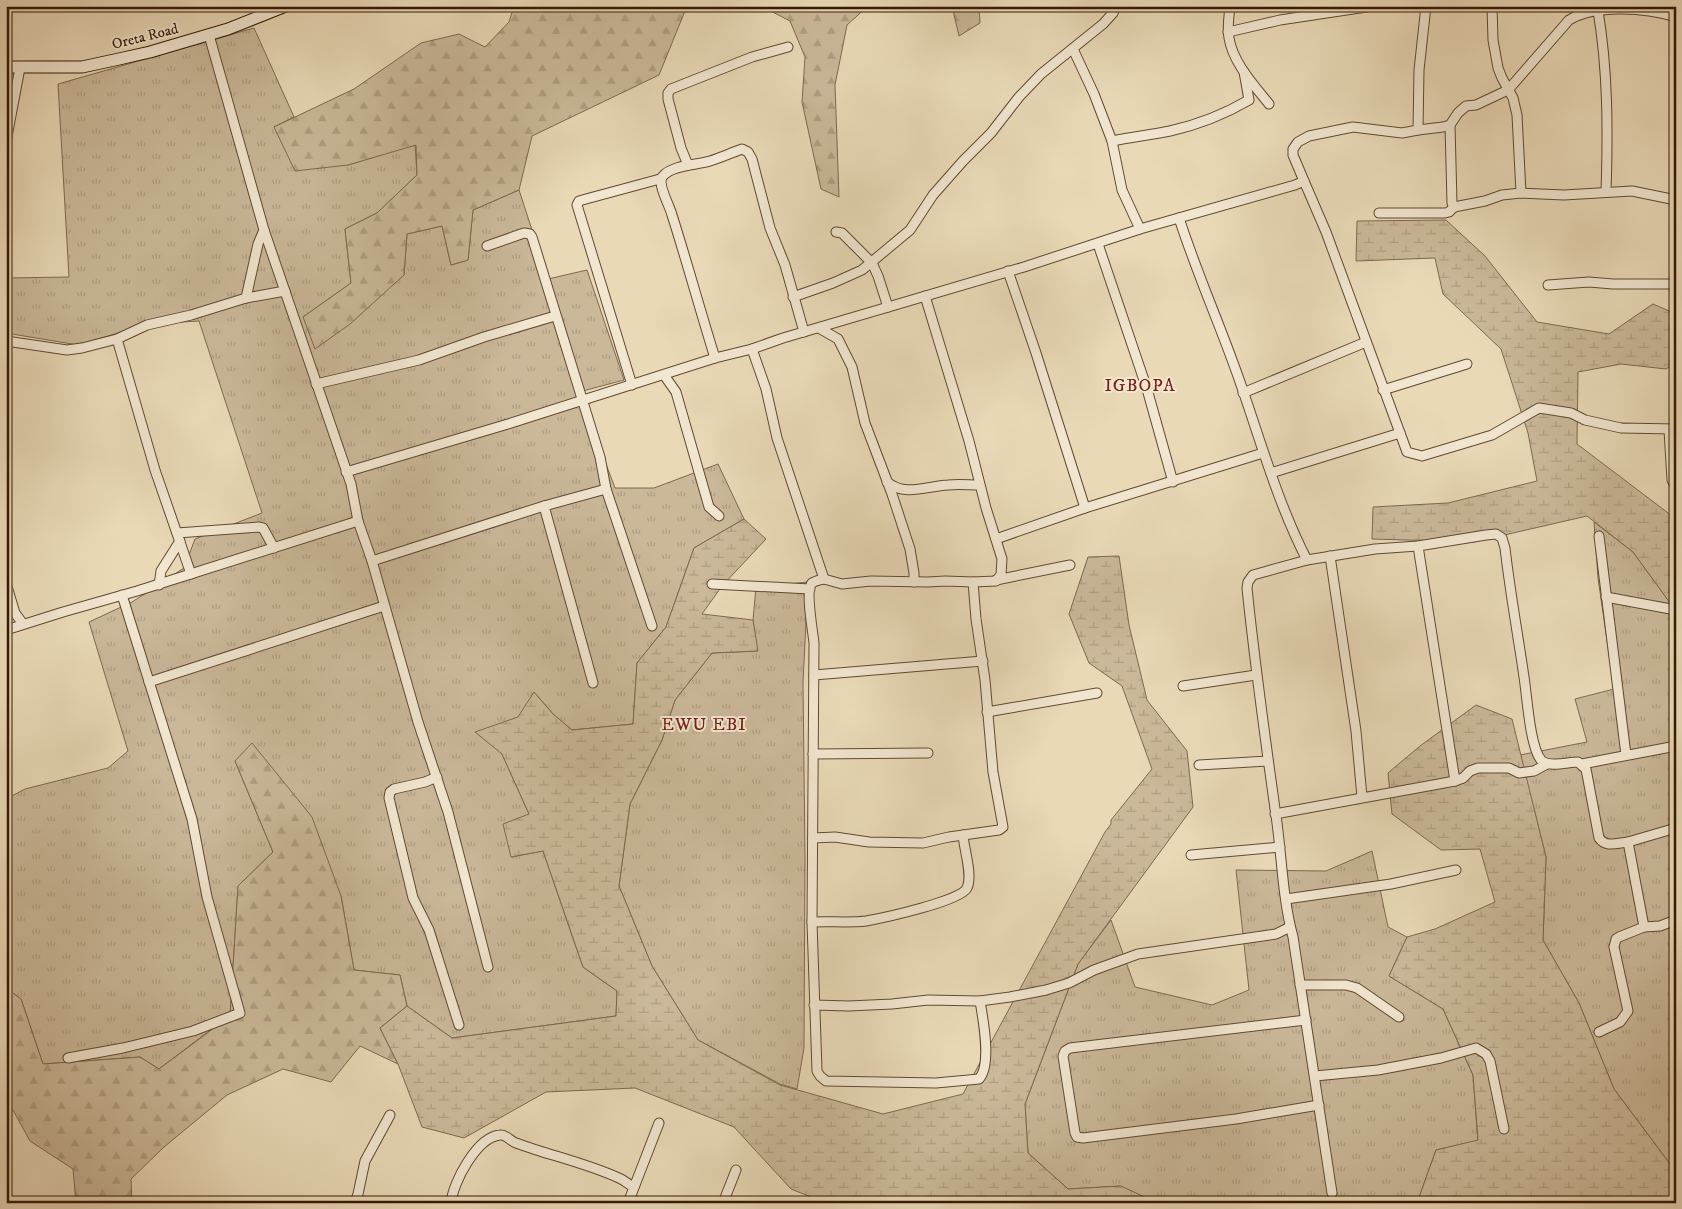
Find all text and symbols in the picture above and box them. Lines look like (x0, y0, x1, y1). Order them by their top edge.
street label: Oreta Road (110, 19, 181, 54)
district label: IGBOPA (1104, 375, 1176, 397)
district label: EWU EBI (661, 714, 747, 736)

